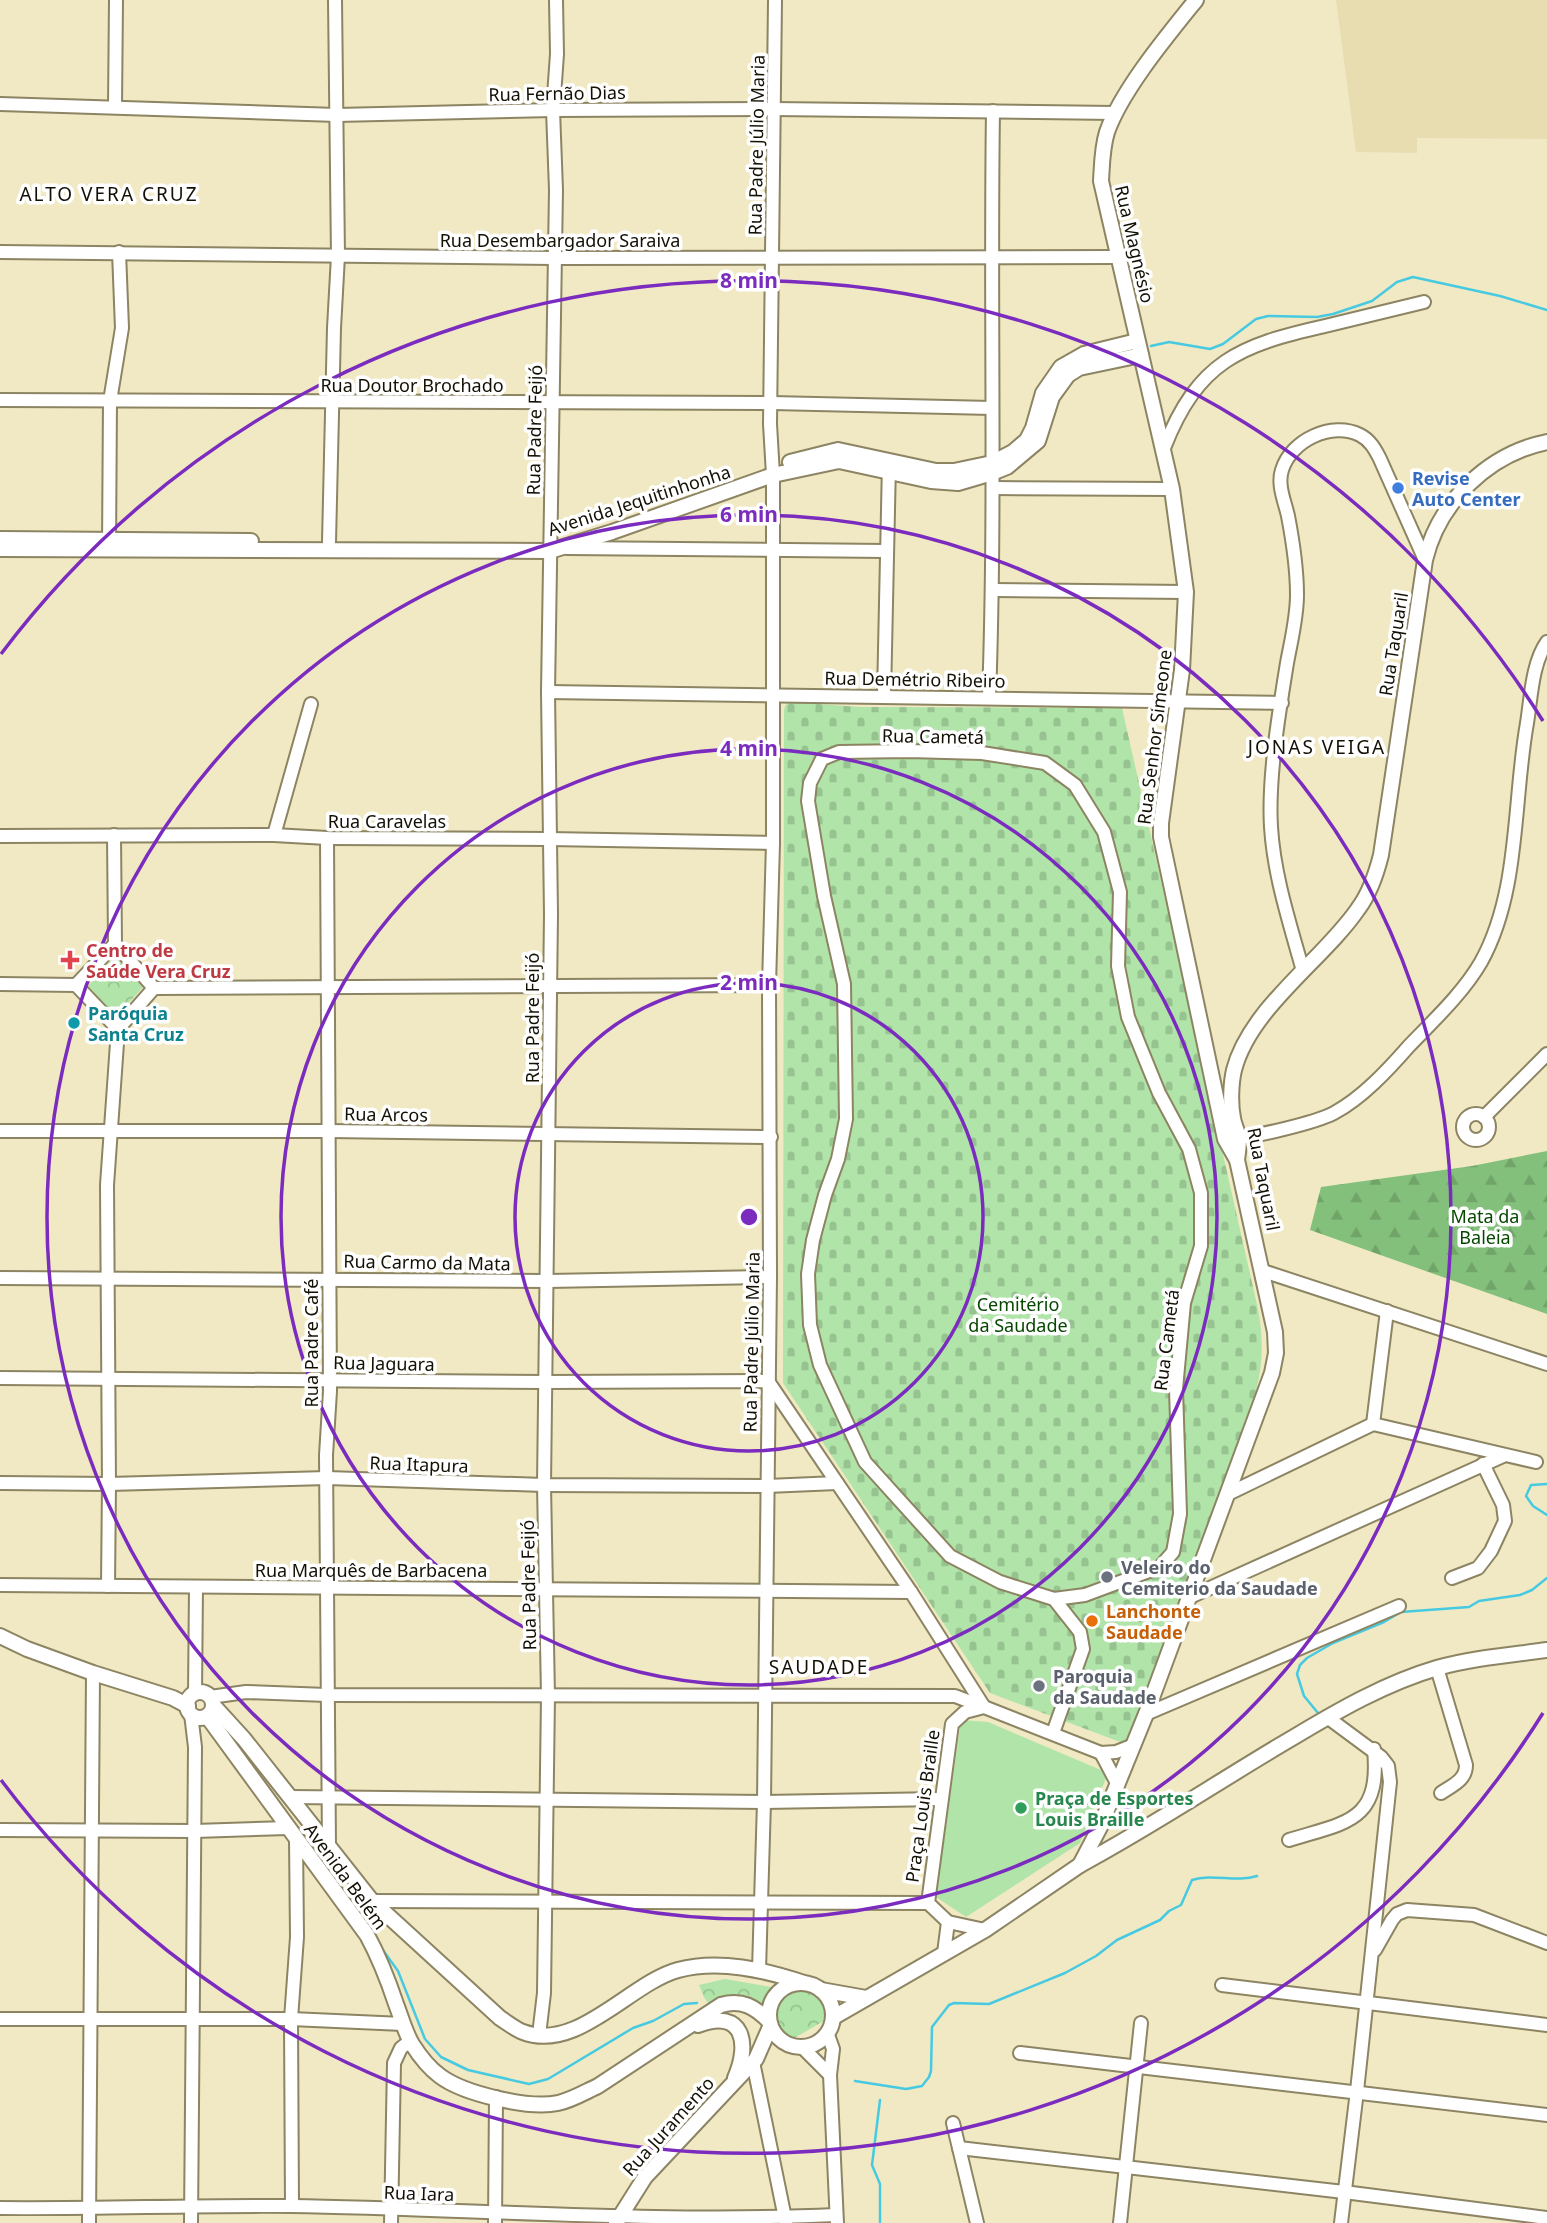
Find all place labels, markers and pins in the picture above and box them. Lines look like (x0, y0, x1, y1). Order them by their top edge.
place label: Revise Auto Center (1412, 466, 1521, 511)
marker: Revise Auto Center (1390, 480, 1406, 496)
place label: Centro de Saúde Vera Cruz (86, 938, 231, 983)
marker: Centro de Saúde Vera Cruz (60, 950, 80, 970)
place label: Paróquia Santa Cruz (88, 1001, 184, 1046)
marker: Paróquia Santa Cruz (66, 1015, 82, 1031)
centre of rings (737, 1205, 761, 1229)
place label: Veleiro do Cemiterio da Saudade (1121, 1555, 1318, 1600)
marker: Veleiro do Cemiterio da Saudade (1099, 1569, 1115, 1585)
place label: Lanchonte Saudade (1106, 1599, 1201, 1644)
marker: Lanchonte Saudade (1084, 1613, 1100, 1629)
place label: Paroquia da Saudade (1053, 1664, 1157, 1709)
marker: Paroquia da Saudade (1031, 1678, 1047, 1694)
place label: Praça de Esportes Louis Braille (1035, 1786, 1194, 1831)
marker: Praça de Esportes Louis Braille (1013, 1800, 1029, 1816)

